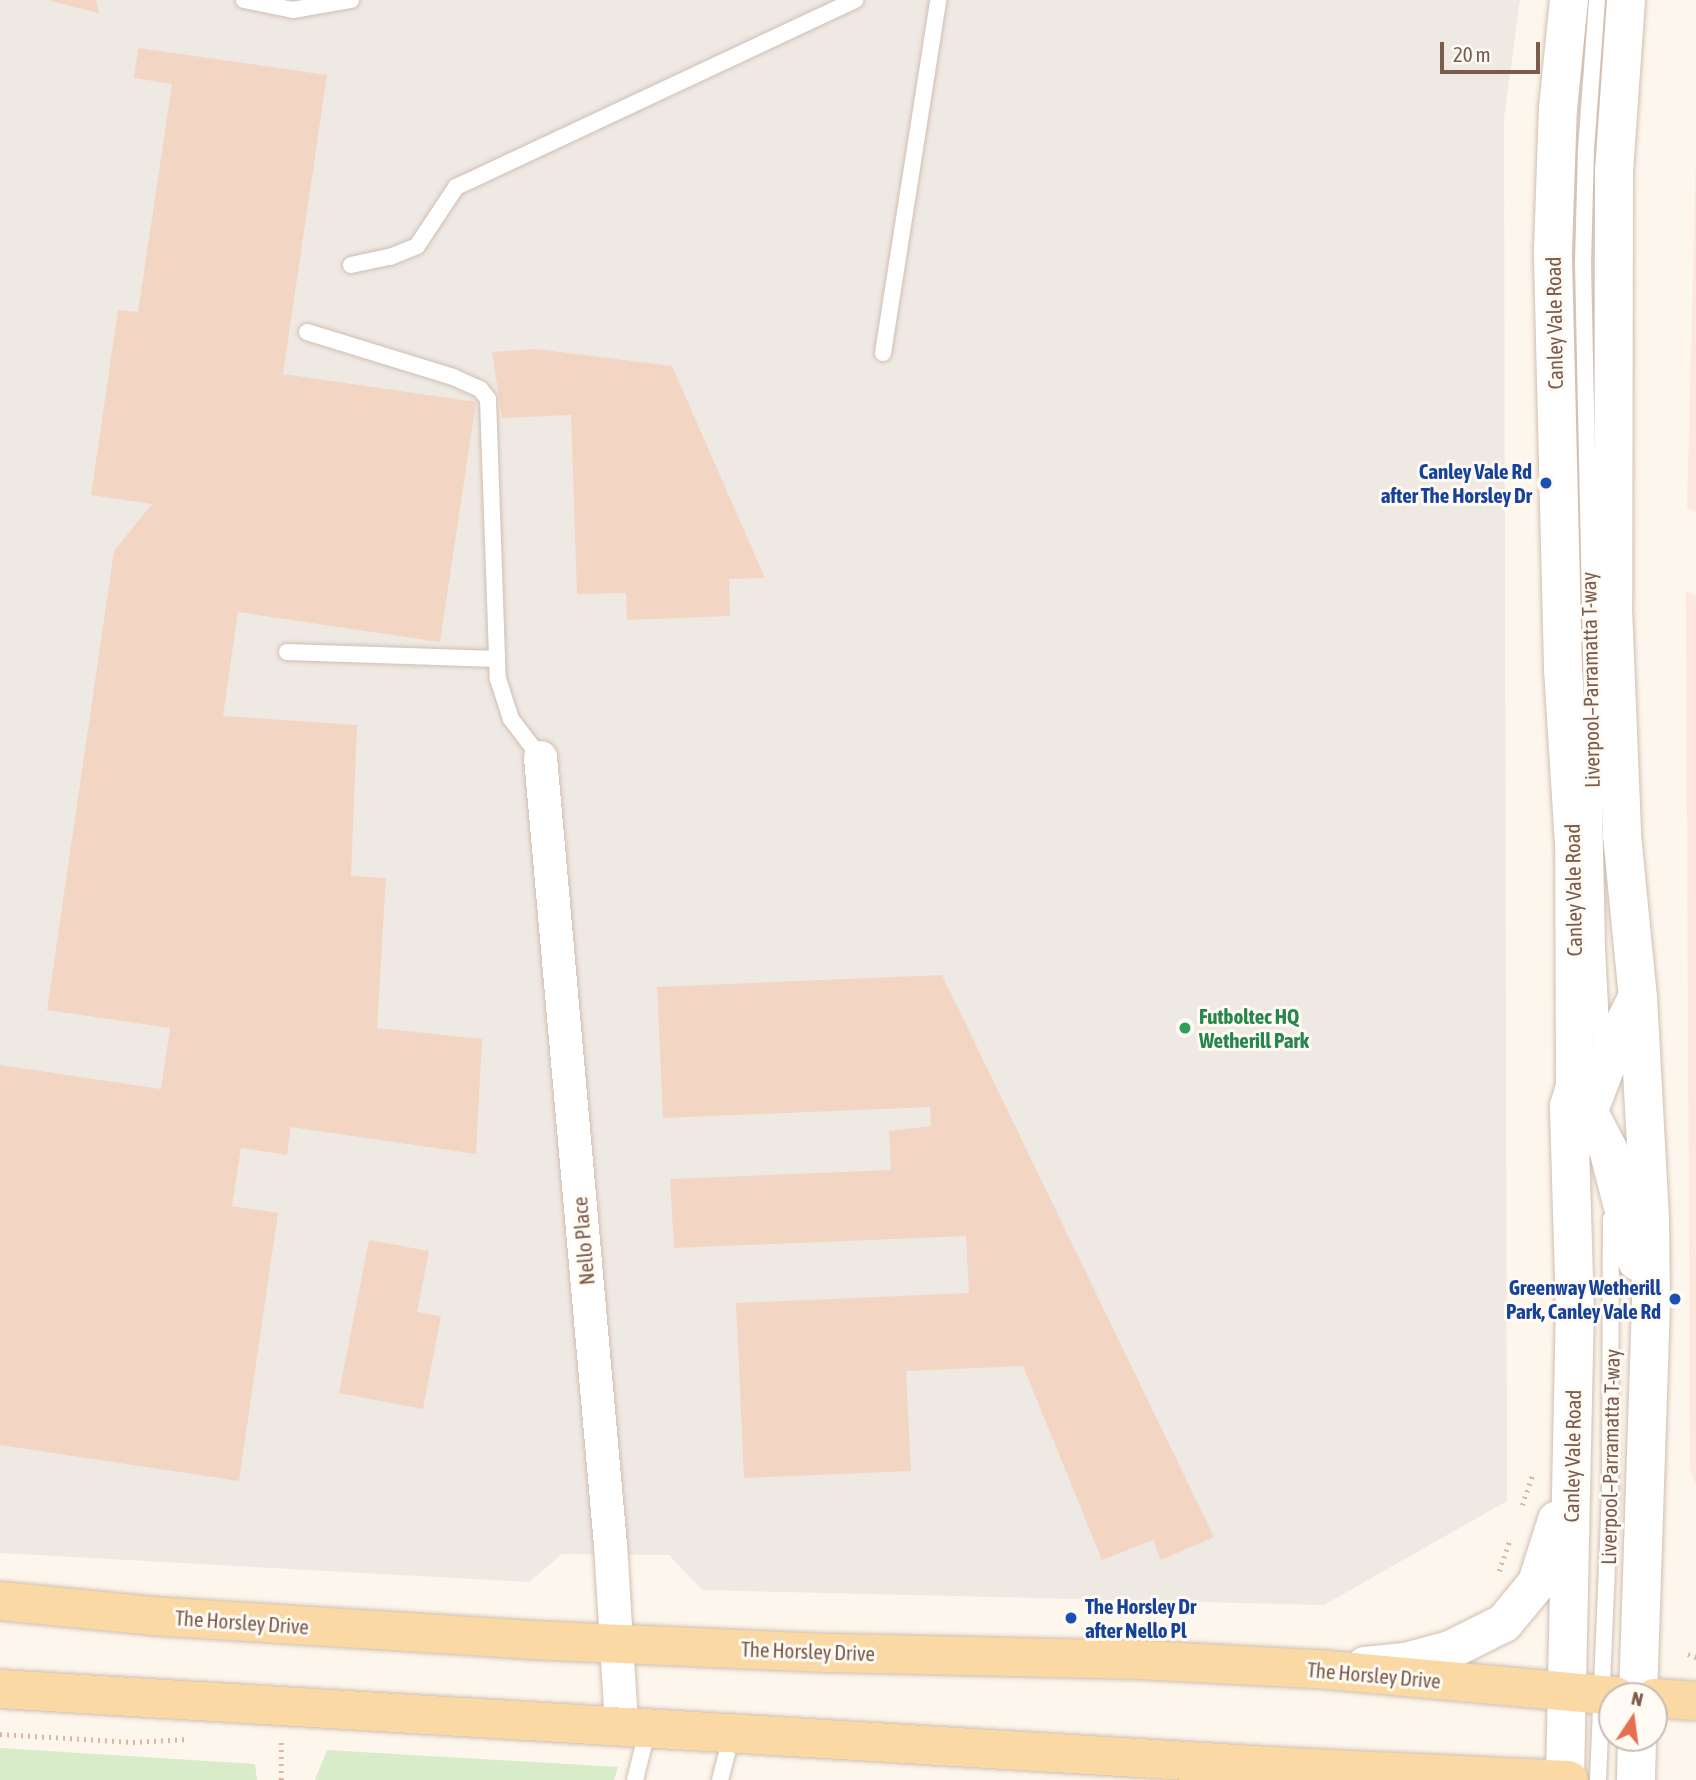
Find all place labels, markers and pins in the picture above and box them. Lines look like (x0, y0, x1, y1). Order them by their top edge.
place label: Canley Vale Rd after The Horsley Dr (1381, 458, 1532, 508)
marker: Canley Vale Rd after The Horsley Dr (1538, 475, 1554, 491)
place label: Futboltec HQ Wetherill Park (1199, 1003, 1309, 1053)
marker: Futboltec HQ Wetherill Park (1177, 1020, 1193, 1036)
place label: Greenway Wetherill Park, Canley Vale Rd (1506, 1274, 1661, 1324)
marker: Greenway Wetherill Park, Canley Vale Rd (1667, 1291, 1683, 1307)
place label: The Horsley Dr after Nello Pl (1085, 1593, 1196, 1643)
marker: The Horsley Dr after Nello Pl (1063, 1610, 1079, 1626)

